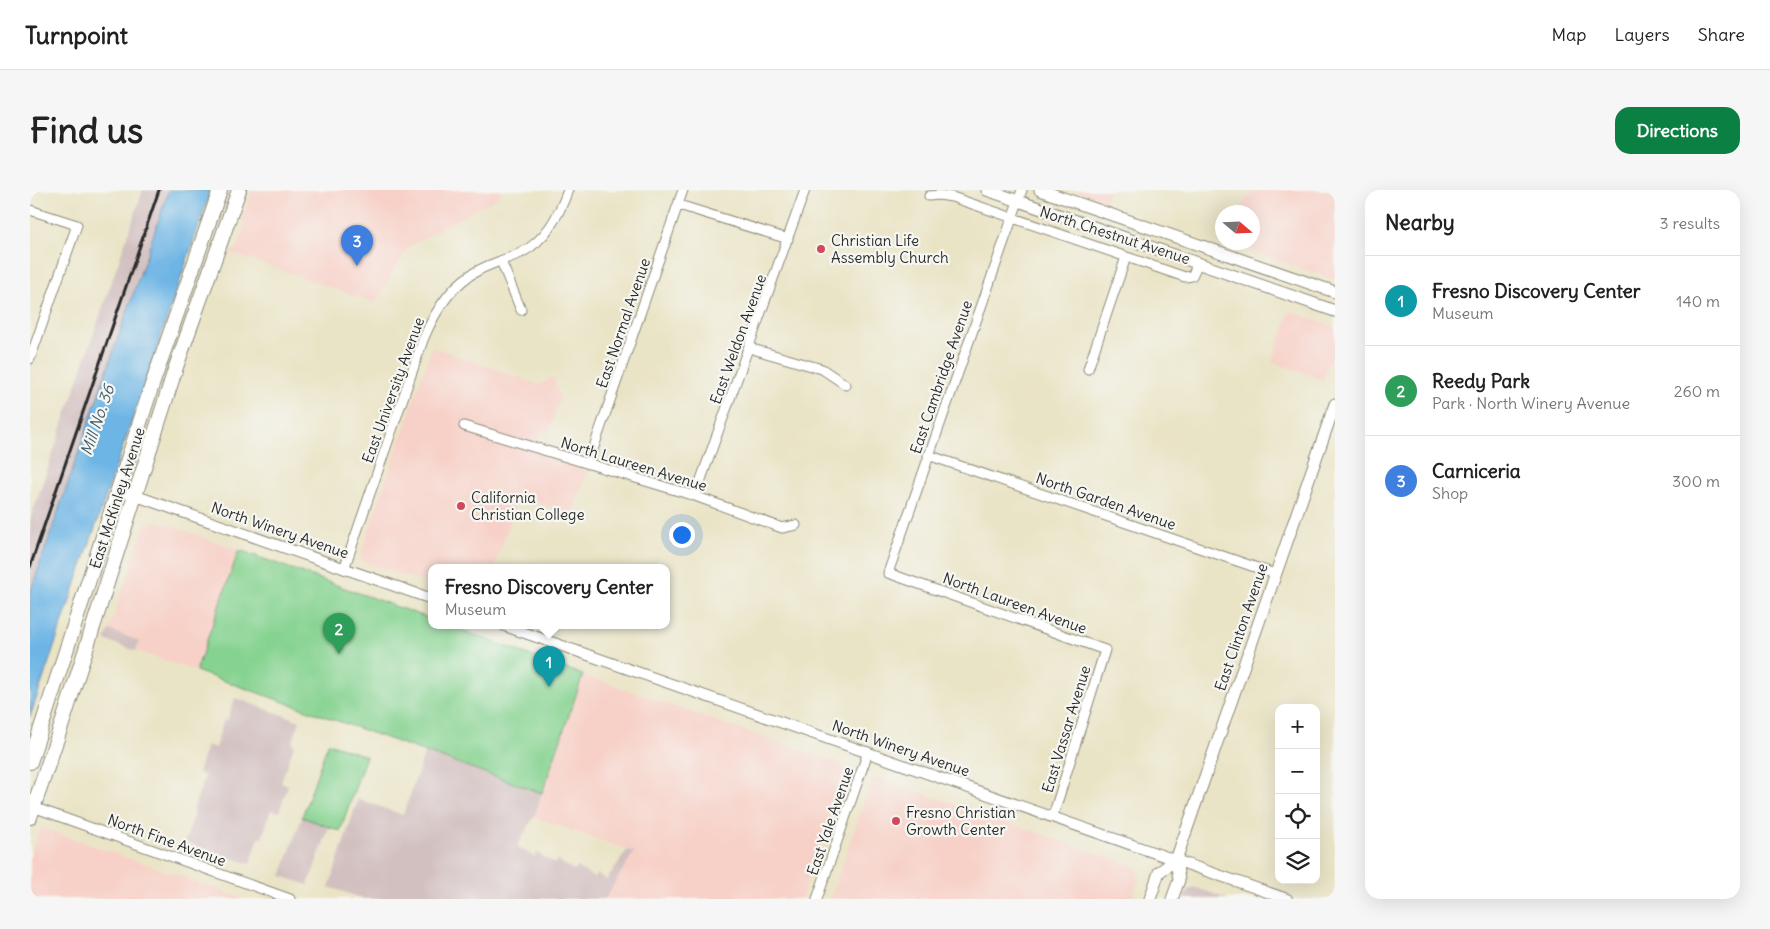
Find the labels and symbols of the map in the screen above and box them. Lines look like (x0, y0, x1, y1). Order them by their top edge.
street label: North Chestnut Avenue (1037, 202, 1193, 268)
north arrow (1215, 205, 1260, 250)
pin: 3 (341, 225, 373, 266)
place label: Christian Life Assembly Church (831, 231, 949, 267)
marker: Christian Life Assembly Church (815, 243, 827, 255)
street label: East Normal Avenue (592, 255, 654, 391)
street label: East Weldon Avenue (706, 271, 770, 407)
street label: East Cambridge Avenue (906, 298, 976, 456)
street label: East University Avenue (358, 314, 428, 466)
water label: Mill No. 36 (76, 381, 119, 458)
street label: East McKinley Avenue (85, 425, 149, 571)
street label: North Laureen Avenue (559, 433, 709, 495)
street label: North Garden Avenue (1034, 468, 1178, 534)
place label: California Christian College (471, 488, 584, 524)
street label: North Winery Avenue (209, 498, 351, 562)
marker: California Christian College (455, 500, 467, 512)
your location (669, 522, 695, 548)
street label: East Clinton Avenue (1210, 561, 1272, 693)
street label: North Laureen Avenue (940, 568, 1090, 638)
pin: 2 (323, 613, 355, 654)
pin: 1 (533, 646, 565, 687)
street label: East Vassar Avenue (1038, 663, 1094, 795)
street label: North Winery Avenue (830, 716, 972, 780)
street label: East Yale Avenue (803, 764, 857, 878)
place label: Fresno Christian Growth Center (906, 803, 1016, 839)
street label: North Fine Avenue (105, 810, 229, 870)
marker: Fresno Christian Growth Center (890, 815, 902, 827)

